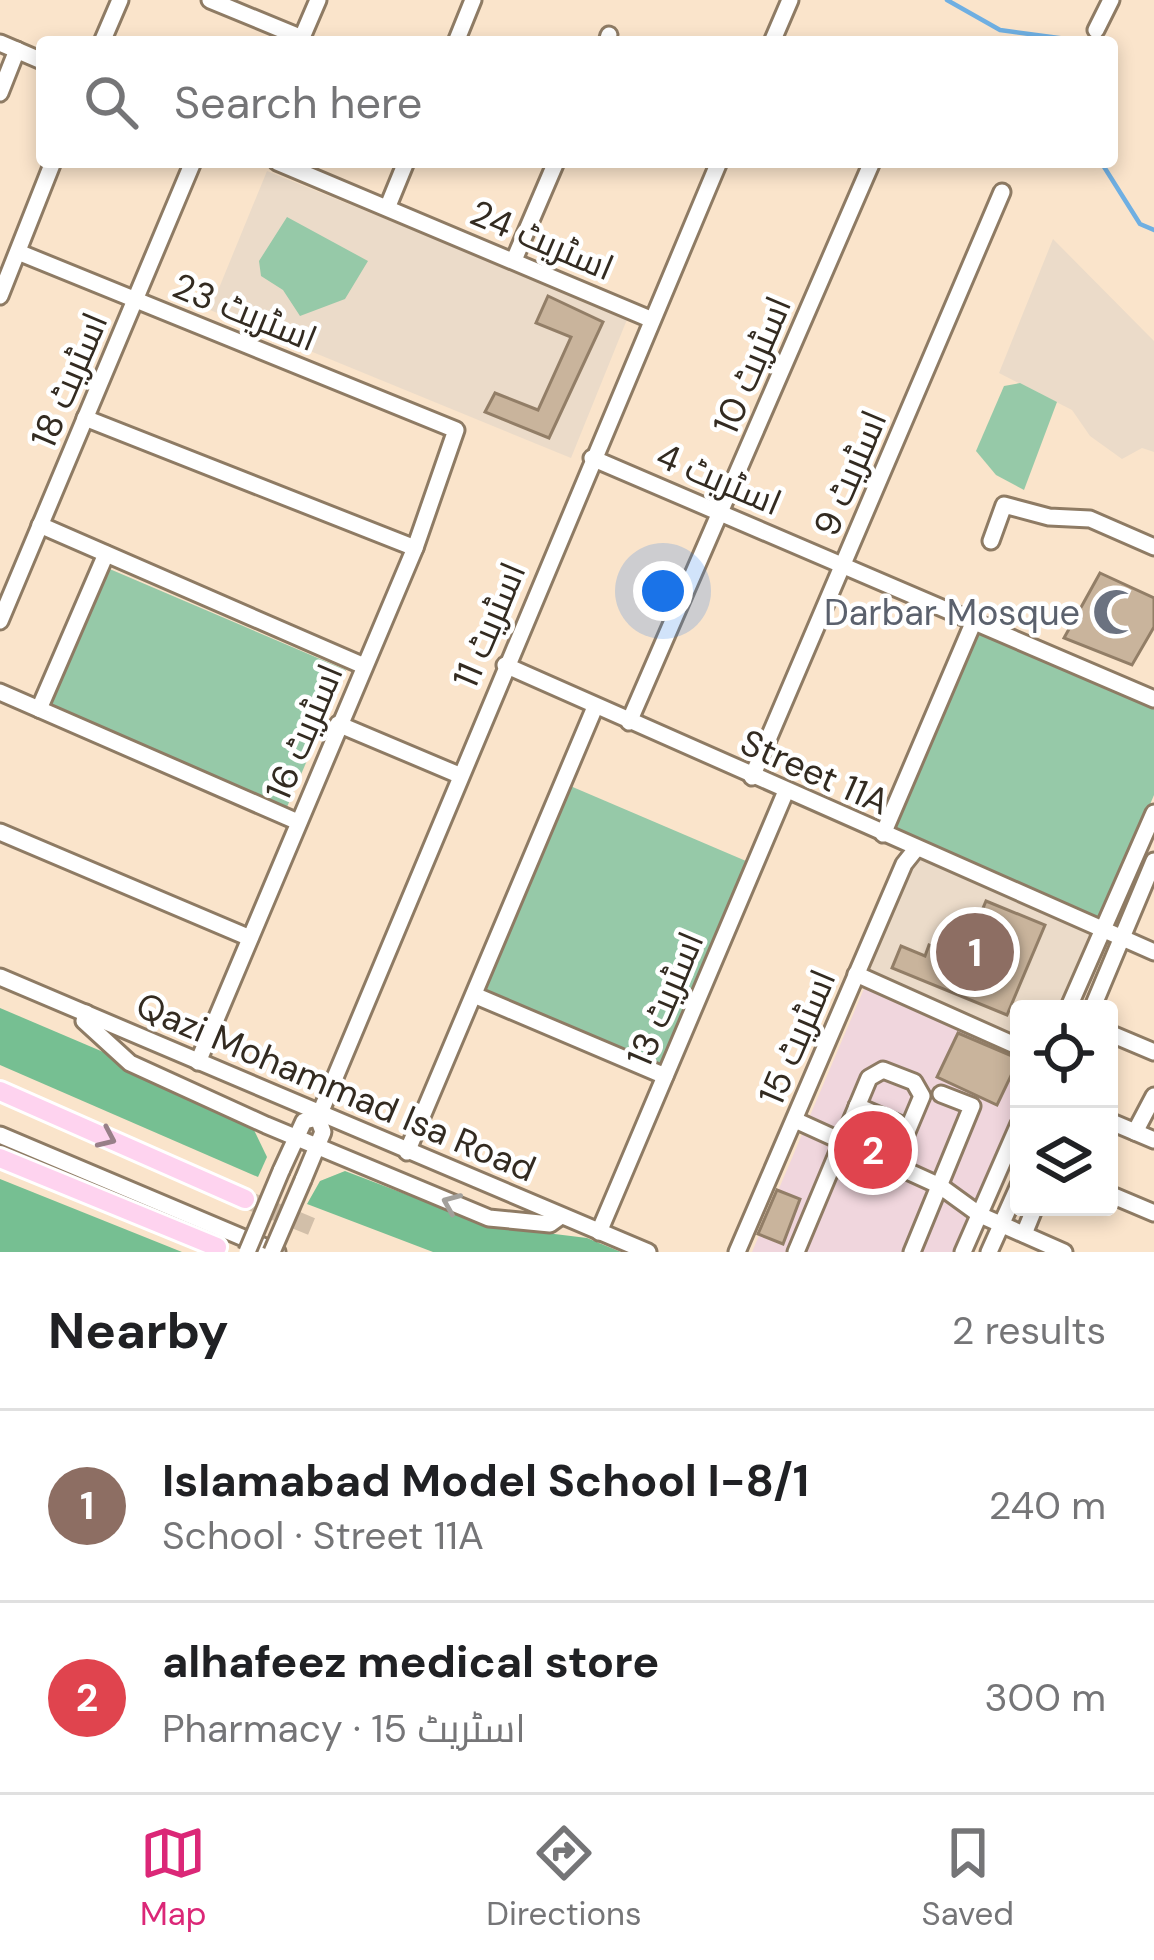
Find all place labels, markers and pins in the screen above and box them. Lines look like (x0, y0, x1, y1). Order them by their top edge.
mosque icon: Darbar Mosque (1091, 587, 1141, 637)
place label: Darbar Mosque (824, 589, 1080, 636)
pin: 1 (936, 907, 1014, 997)
pin: 2 (834, 1105, 912, 1195)

